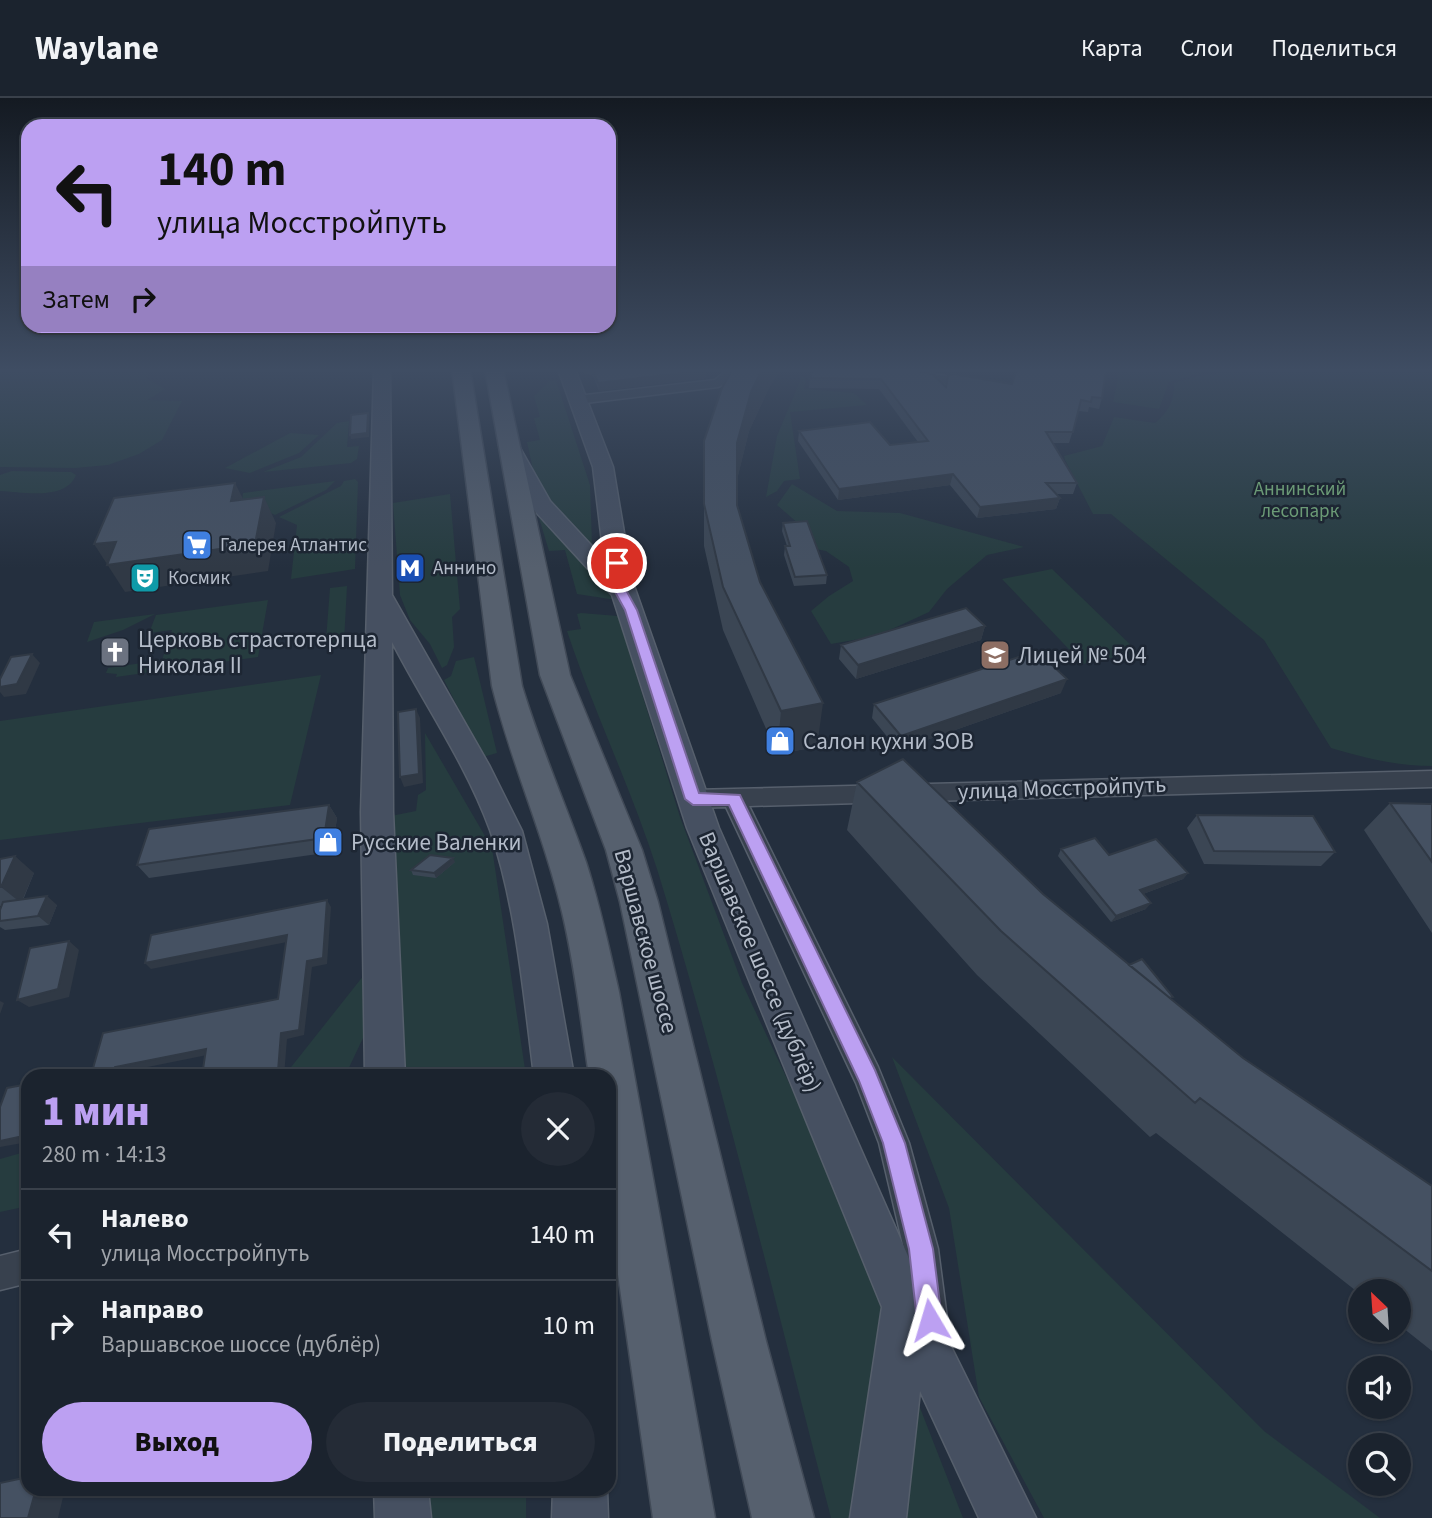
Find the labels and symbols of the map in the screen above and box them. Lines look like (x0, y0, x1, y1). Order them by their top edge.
park label: Аннинский лесопарк (1254, 476, 1346, 525)
supermarket icon: Галерея Атлантис (180, 528, 214, 562)
place label: Галерея Атлантис (220, 532, 367, 559)
pin (587, 533, 647, 593)
metro station icon: Аннино (393, 551, 427, 585)
place label: Аннино (433, 555, 496, 582)
theatre icon: Космик (128, 561, 162, 595)
place label: Космик (168, 565, 231, 592)
place label: Церковь страстотерпца Николая II (138, 623, 377, 682)
church icon: Церковь страстотерпца Николая II (98, 635, 132, 669)
school or university icon: Лицей № 504 (978, 638, 1012, 672)
place label: Лицей № 504 (1018, 639, 1147, 672)
shop icon: Салон кухни ЗОВ (763, 724, 797, 758)
place label: Салон кухни ЗОВ (803, 725, 974, 758)
street label: улица Мосстройпуть (957, 768, 1167, 808)
shop icon: Русские Валенки (311, 825, 345, 859)
place label: Русские Валенки (351, 826, 522, 859)
street label: Варшавское шоссе (дублёр) (690, 827, 830, 1097)
street label: Варшавское шоссе (606, 845, 686, 1037)
north arrow (1348, 1279, 1410, 1342)
position arrow (893, 1283, 967, 1357)

